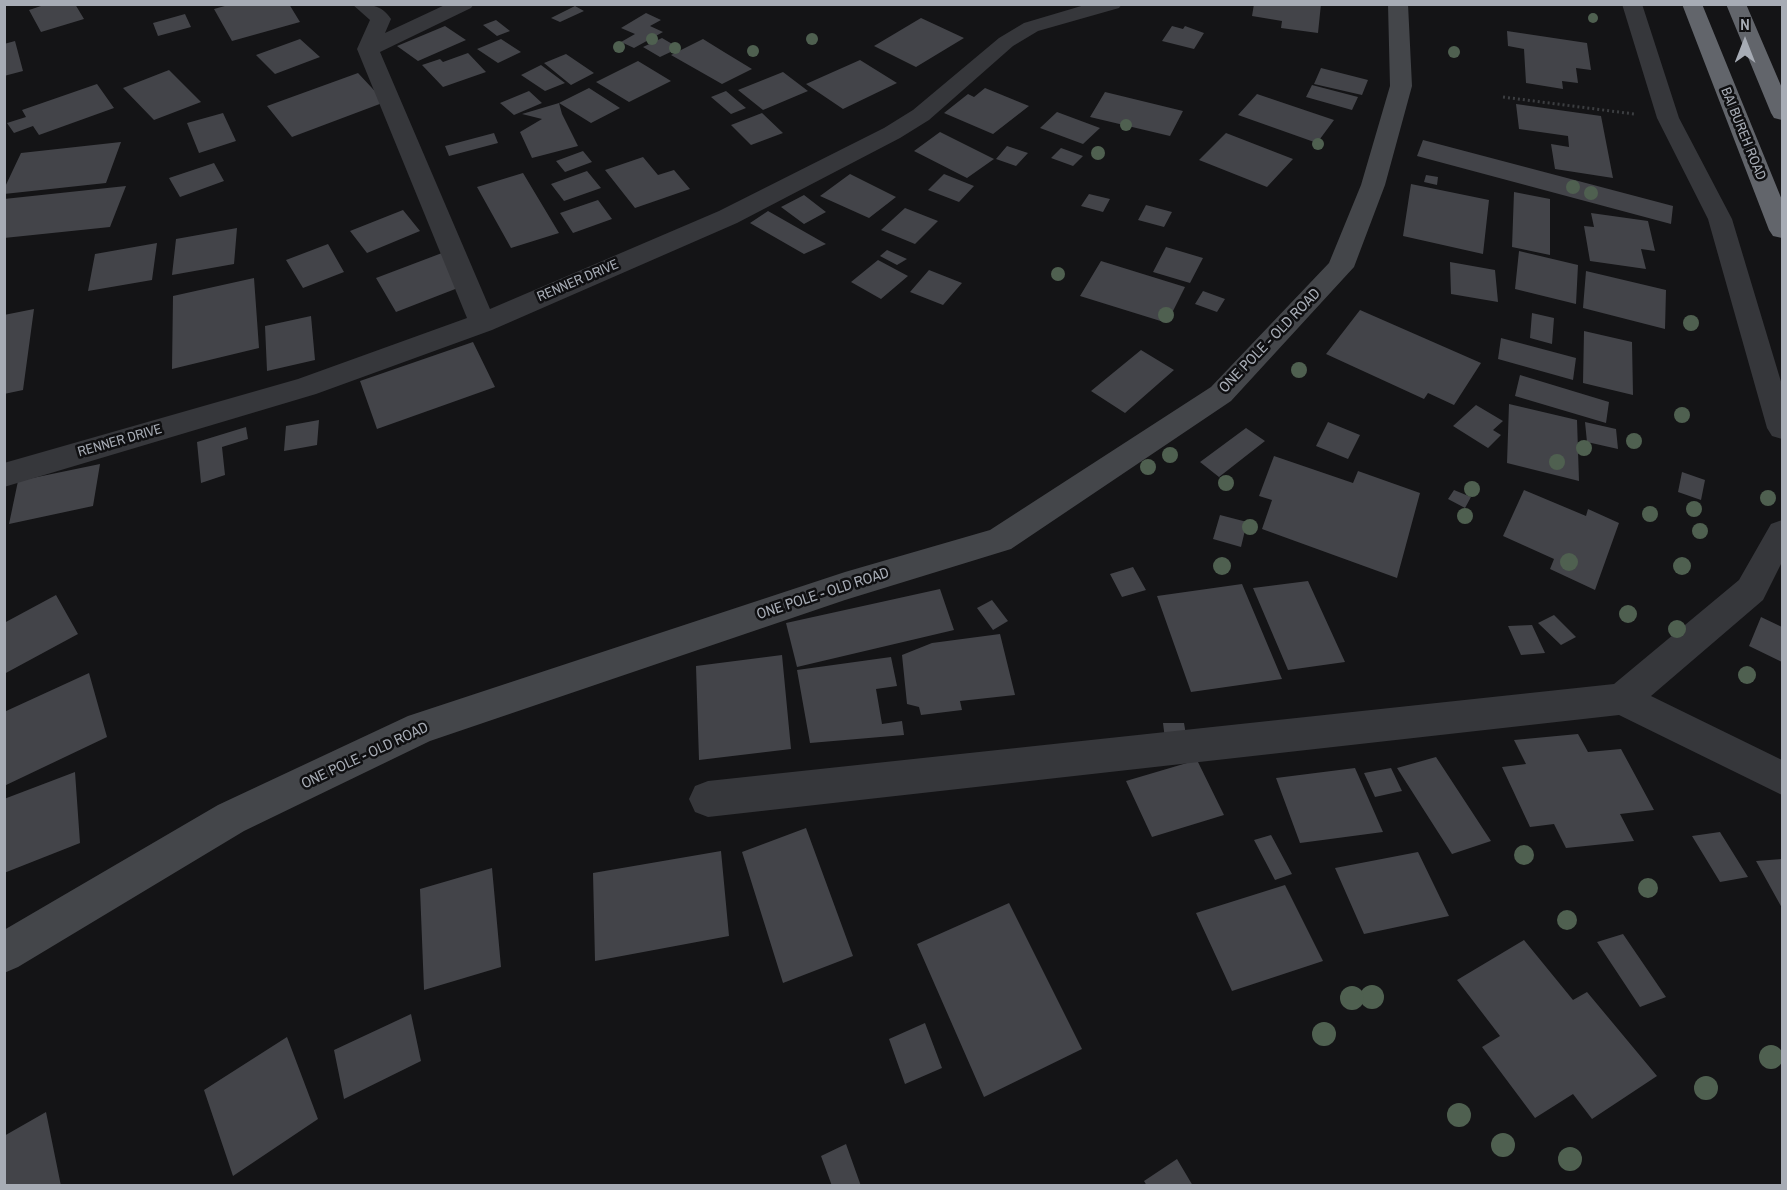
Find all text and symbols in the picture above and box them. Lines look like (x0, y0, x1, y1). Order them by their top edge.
north arrow (1715, 12, 1775, 72)
text: N (1740, 13, 1750, 35)
street label: BAI BUREH ROAD (1717, 85, 1769, 183)
street label: RENNER DRIVE (535, 256, 621, 306)
street label: ONE POLE - OLD ROAD (1216, 285, 1324, 397)
street label: RENNER DRIVE (76, 421, 164, 461)
street label: ONE POLE - OLD ROAD (755, 564, 891, 624)
street label: ONE POLE - OLD ROAD (299, 719, 431, 793)

